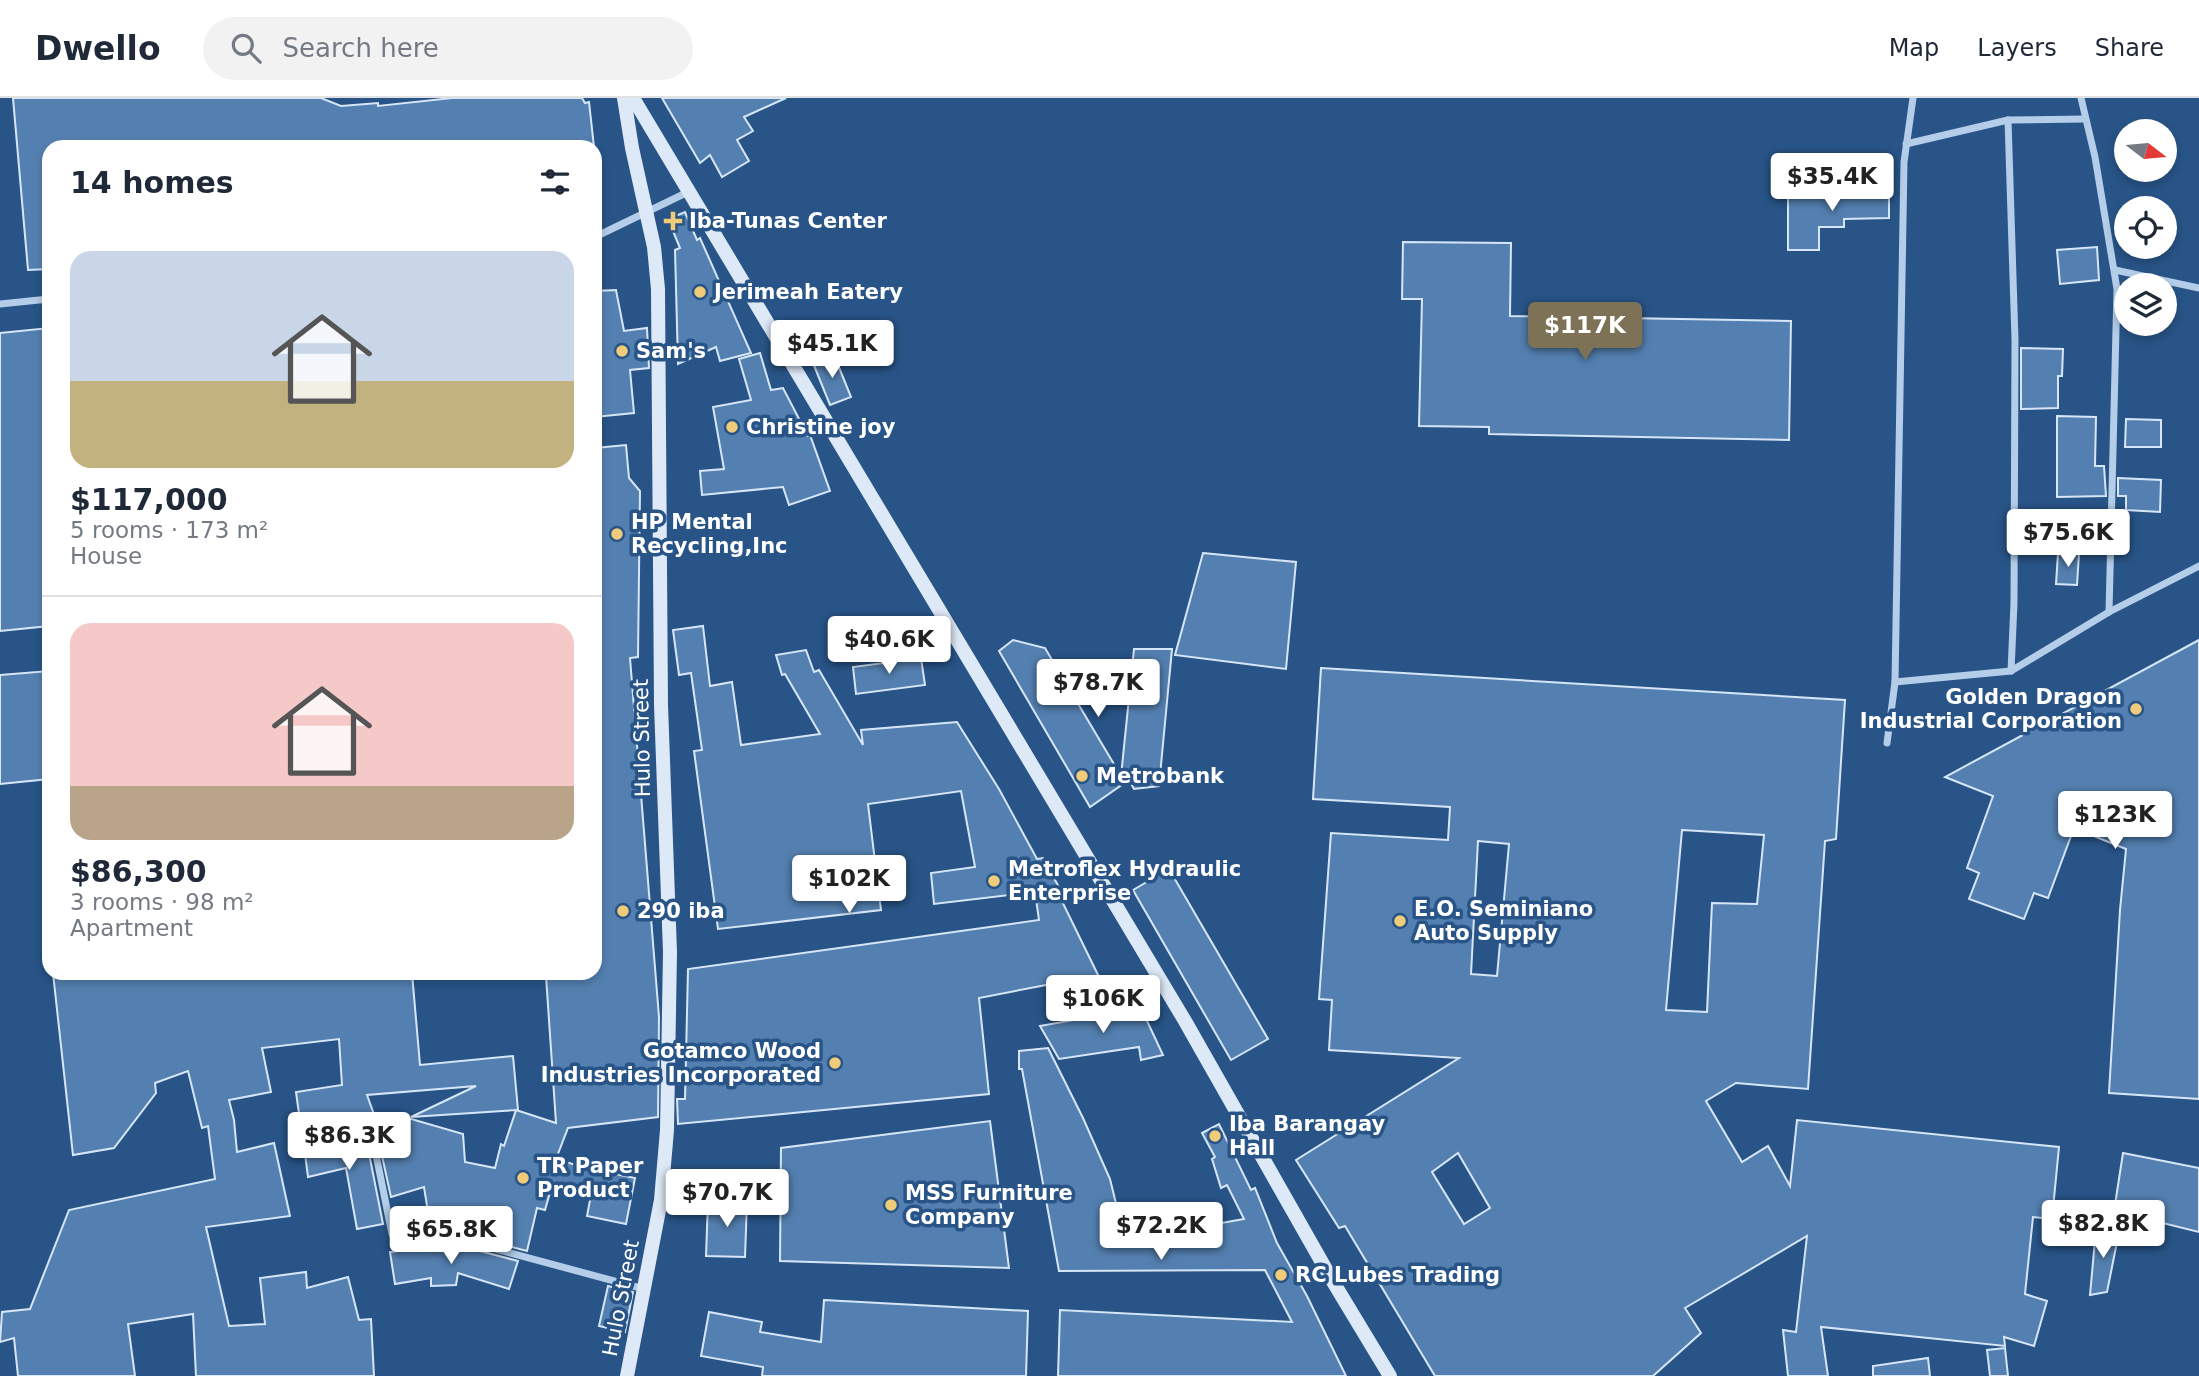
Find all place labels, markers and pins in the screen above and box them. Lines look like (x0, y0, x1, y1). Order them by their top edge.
pin: $35.4K (1775, 153, 1889, 213)
place label: Iba-Tunas Center (689, 209, 887, 233)
marker: Iba-Tunas Center (663, 211, 683, 231)
place label: Jerimeah Eatery (712, 280, 903, 304)
marker: Jerimeah Eatery (692, 284, 708, 300)
pin: $117K (1536, 302, 1634, 362)
pin: $45.1K (775, 320, 889, 380)
place label: Sam's (636, 339, 706, 363)
marker: Sam's (614, 343, 630, 359)
place label: Christine joy (746, 415, 896, 439)
marker: Christine joy (724, 419, 740, 435)
place label: HP Mental Recycling,Inc (631, 510, 788, 558)
pin: $75.6K (2011, 510, 2125, 569)
marker: HP Mental Recycling,Inc (609, 526, 625, 542)
pin: $40.6K (832, 616, 946, 676)
pin: $78.7K (1041, 660, 1155, 719)
place label: Golden Dragon Industrial Corporation (1860, 685, 2122, 733)
marker: Golden Dragon Industrial Corporation (2128, 701, 2144, 717)
place label: Metrobank (1096, 764, 1225, 788)
marker: Metrobank (1074, 768, 1090, 784)
pin: $123K (2066, 792, 2164, 851)
pin: $102K (800, 856, 898, 915)
place label: Metroflex Hydraulic Enterprise (1008, 857, 1241, 905)
marker: Metroflex Hydraulic Enterprise (986, 873, 1002, 889)
place label: E.O. Seminiano Auto Supply (1414, 897, 1593, 945)
place label: 290 iba (637, 899, 725, 923)
marker: 290 iba (615, 903, 631, 919)
marker: E.O. Seminiano Auto Supply (1392, 913, 1408, 929)
pin: $106K (1054, 976, 1152, 1035)
place label: Gotamco Wood Industries Incorporated (541, 1039, 821, 1087)
marker: Gotamco Wood Industries Incorporated (827, 1055, 843, 1071)
pin: $86.3K (292, 1112, 406, 1172)
place label: Iba Barangay Hall (1229, 1112, 1386, 1160)
marker: Iba Barangay Hall (1207, 1128, 1223, 1144)
place label: TR Paper Product (537, 1154, 644, 1202)
marker: TR Paper Product (515, 1170, 531, 1186)
pin: $70.7K (670, 1170, 784, 1229)
place label: MSS Furniture Company (905, 1181, 1073, 1229)
marker: MSS Furniture Company (883, 1197, 899, 1213)
pin: $82.8K (2046, 1200, 2160, 1260)
pin: $72.2K (1104, 1202, 1218, 1262)
pin: $65.8K (394, 1206, 508, 1266)
place label: RC Lubes Trading (1295, 1263, 1500, 1287)
marker: RC Lubes Trading (1273, 1267, 1289, 1283)

